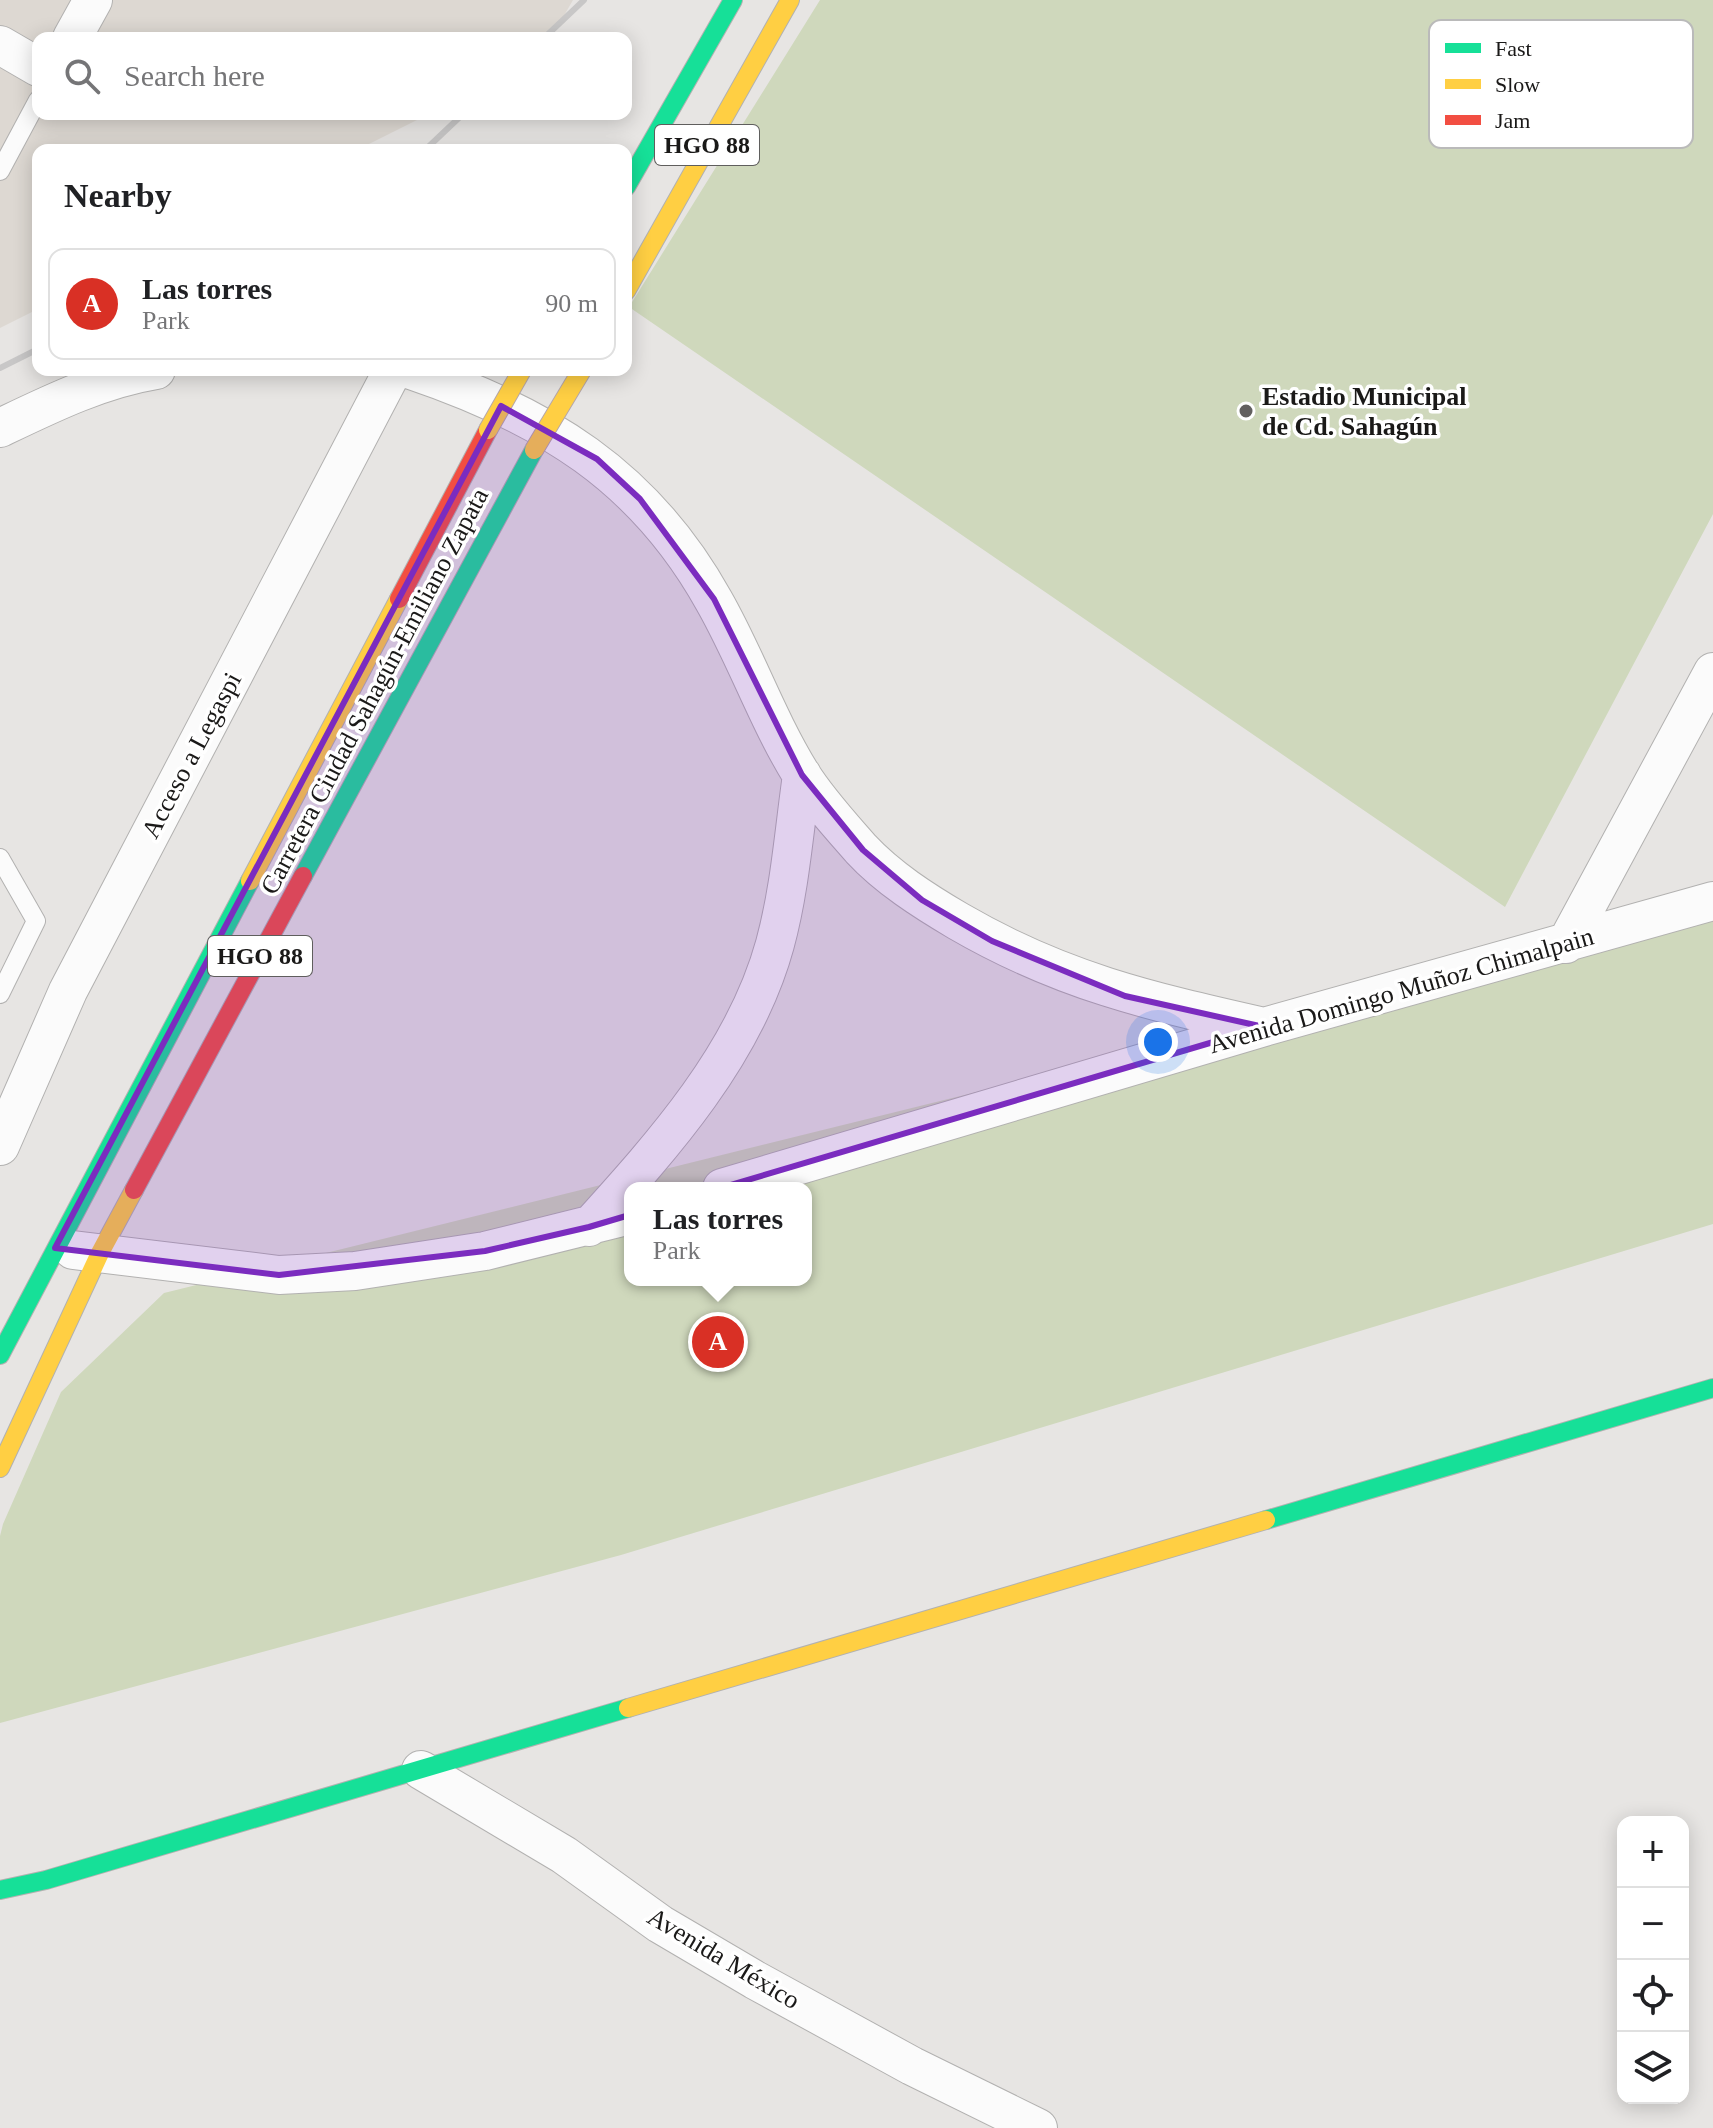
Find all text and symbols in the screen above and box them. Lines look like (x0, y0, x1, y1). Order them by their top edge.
legend (1429, 20, 1693, 148)
search box (32, 32, 632, 120)
text: Fast (1495, 36, 1532, 61)
icon: search (60, 54, 104, 98)
text: Search here (124, 59, 265, 92)
text: Slow (1495, 72, 1540, 97)
text: Jam (1495, 108, 1530, 133)
road number: HGO 88 (655, 125, 759, 165)
text: Nearby (64, 177, 172, 214)
text: Las torres (142, 272, 272, 305)
text: A (83, 289, 101, 318)
text: 90 m (545, 289, 598, 318)
text: Park (142, 306, 190, 335)
place label: Estadio Municipal de Cd. Sahagún (1262, 382, 1466, 441)
marker: Estadio Municipal de Cd. Sahagún (1237, 402, 1255, 420)
street label: Carretera Ciudad Sahagún-Emiliano Zapata (255, 483, 494, 899)
street label: Acceso a Legaspi (136, 667, 247, 843)
street label: Avenida Domingo Muñoz Chimalpain (1205, 922, 1597, 1059)
road number: HGO 88 (208, 936, 312, 976)
your location (1138, 1022, 1178, 1062)
popup (624, 1182, 812, 1286)
text: Las torres (653, 1202, 783, 1235)
text: Park (653, 1236, 701, 1265)
pin: A (692, 1312, 744, 1372)
map controls (1617, 1816, 1689, 2104)
button: + (1617, 1816, 1689, 1888)
button: − (1617, 1888, 1689, 1960)
street label: Avenida México (643, 1902, 805, 2015)
button: locate (1617, 1960, 1689, 2032)
button: layers (1617, 2032, 1689, 2104)

